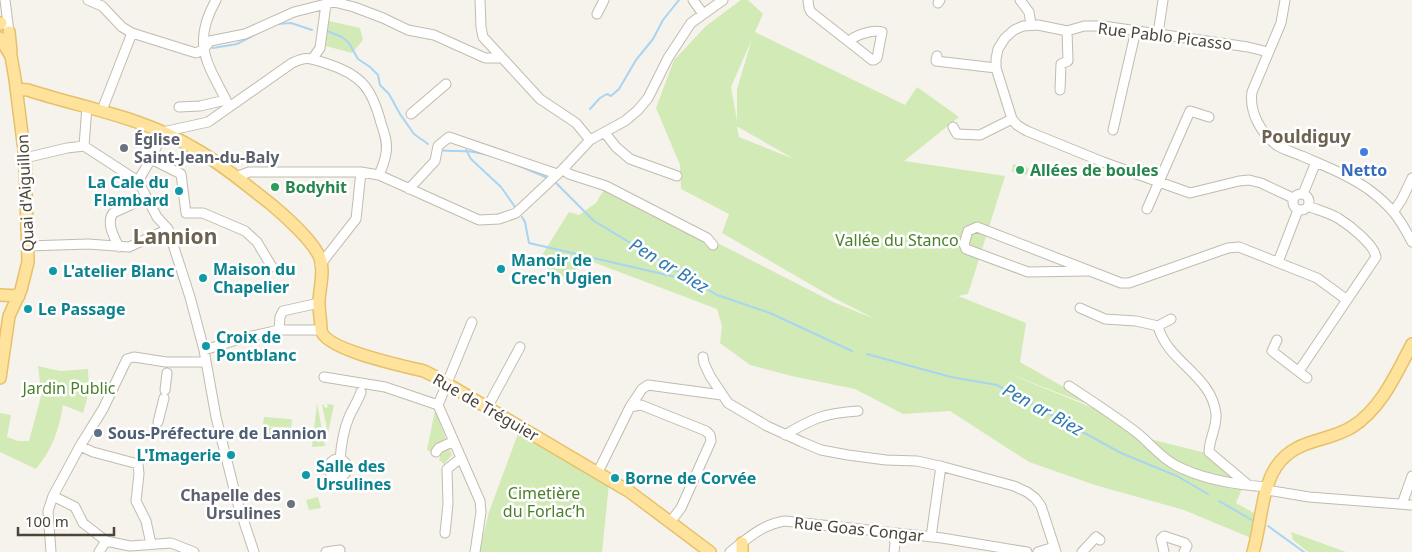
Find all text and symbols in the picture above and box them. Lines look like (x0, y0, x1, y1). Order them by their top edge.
street label: Rue Pablo Picasso (1097, 17, 1233, 55)
district label: Pouldiguy (1261, 124, 1352, 148)
place label: Église Saint-Jean-du-Baly (134, 128, 280, 168)
street label: Quai d'Aiguillon (11, 133, 39, 253)
marker: Église Saint-Jean-du-Baly (118, 142, 130, 154)
marker: Netto (1358, 146, 1370, 158)
place label: Allées de boules (1030, 159, 1159, 181)
place label: Netto (1341, 159, 1387, 181)
marker: Allées de boules (1014, 164, 1026, 176)
place label: La Cale du Flambard (87, 171, 169, 211)
place label: Bodyhit (285, 176, 347, 198)
marker: Bodyhit (269, 181, 281, 193)
marker: La Cale du Flambard (173, 185, 185, 197)
district label: Lannion (133, 222, 217, 250)
park label: Vallée du Stanco (835, 229, 959, 251)
water label: Pen ar Biez (625, 232, 714, 298)
place label: Manoir de Crec'h Ugien (511, 249, 612, 289)
place label: Maison du Chapelier (213, 258, 296, 298)
place label: L'atelier Blanc (63, 260, 174, 282)
marker: Manoir de Crec'h Ugien (495, 263, 507, 275)
marker: L'atelier Blanc (47, 265, 59, 277)
marker: Maison du Chapelier (197, 272, 209, 284)
place label: Le Passage (38, 298, 126, 320)
marker: Le Passage (22, 303, 34, 315)
place label: Croix de Pontblanc (216, 326, 296, 366)
marker: Croix de Pontblanc (200, 340, 212, 352)
street label: Rue de Tréguier (429, 368, 543, 446)
park label: Jardin Public (21, 377, 116, 399)
water label: Pen ar Biez (999, 377, 1088, 441)
place label: Sous-Préfecture de Lannion (108, 422, 327, 444)
marker: Sous-Préfecture de Lannion (92, 427, 104, 439)
place label: L'Imagerie (137, 444, 221, 466)
marker: L'Imagerie (225, 449, 237, 461)
place label: Salle des Ursulines (316, 455, 391, 495)
place label: Borne de Corvée (625, 467, 756, 489)
marker: Salle des Ursulines (300, 469, 312, 481)
marker: Borne de Corvée (609, 472, 621, 484)
park label: Cimetière du Forlac’h (503, 482, 585, 522)
place label: Chapelle des Ursulines (180, 484, 281, 524)
marker: Chapelle des Ursulines (285, 498, 297, 510)
scale bar (18, 504, 114, 536)
text: 100 m (25, 511, 69, 531)
street label: Rue Goas Congar (793, 511, 925, 547)

